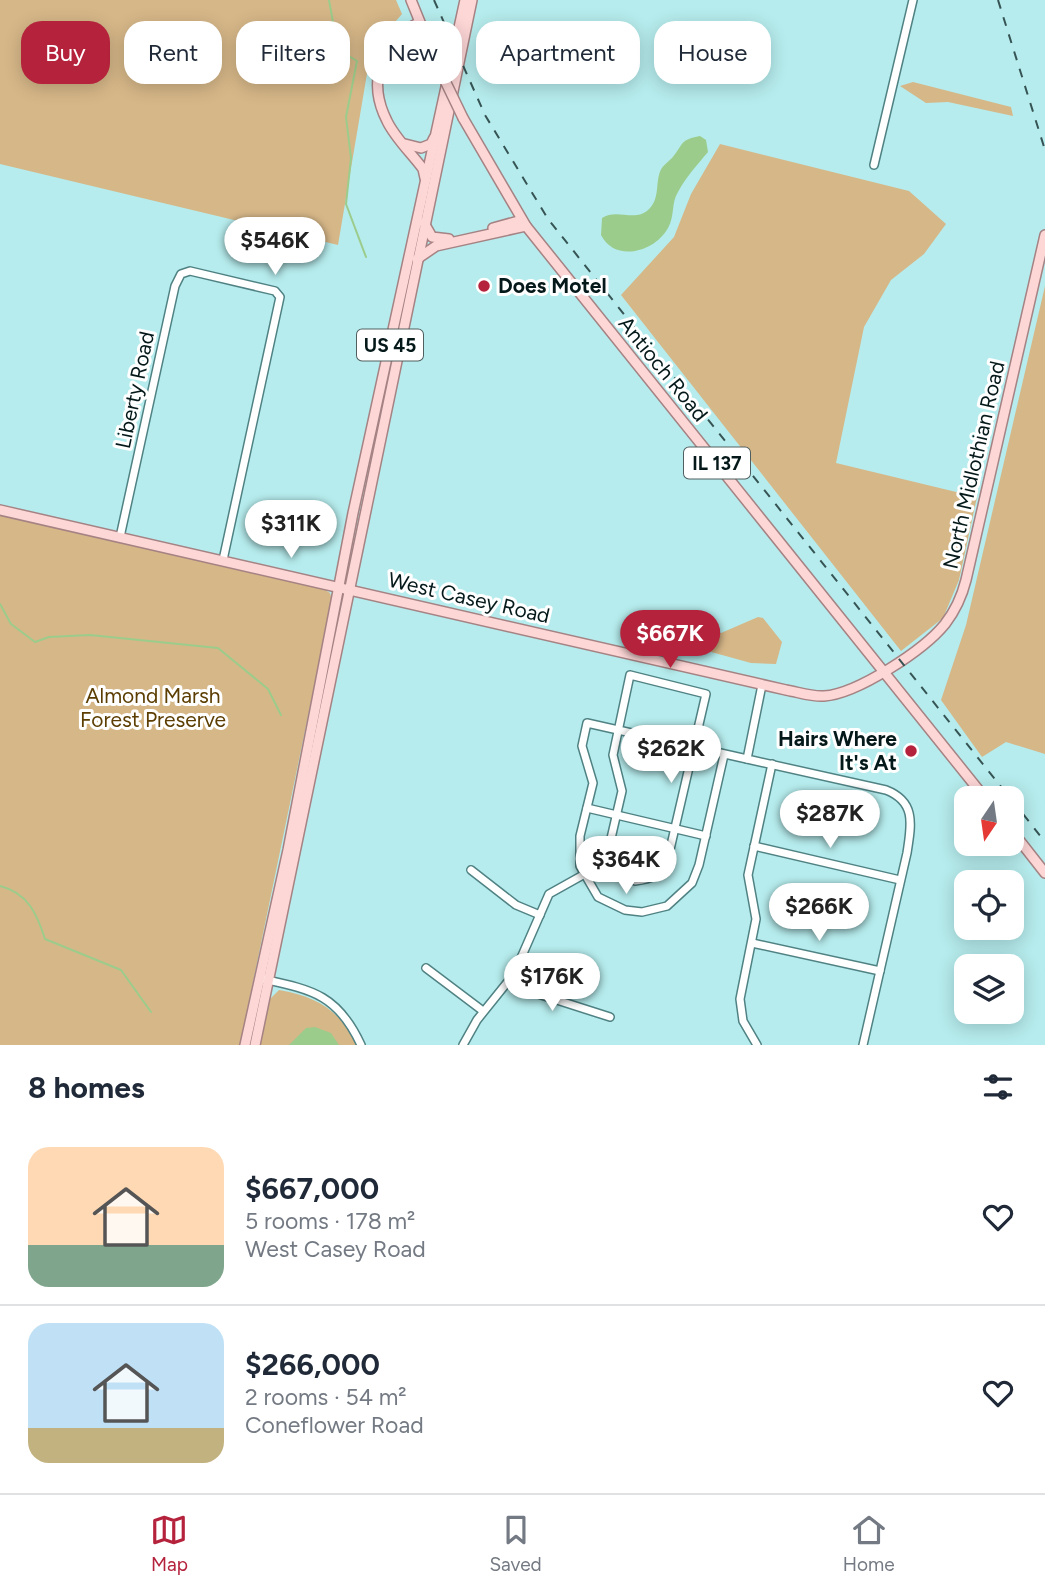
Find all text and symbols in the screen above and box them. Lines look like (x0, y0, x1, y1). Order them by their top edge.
chip: Buy (21, 21, 110, 84)
chip: Rent (124, 21, 222, 84)
chip: Filters (236, 21, 350, 84)
chip: New (364, 21, 462, 84)
chip: Apartment (476, 21, 640, 84)
chip: House (654, 21, 771, 84)
pin: $546K (226, 218, 324, 277)
text: $546K (240, 226, 310, 254)
place label: Does Motel (498, 273, 607, 298)
marker: Does Motel (476, 278, 492, 294)
street label: Antioch Road (614, 311, 713, 426)
street label: Liberty Road (110, 329, 159, 451)
road number: US 45 (357, 330, 423, 360)
street label: North Midlothian Road (937, 358, 1010, 571)
road number: IL 137 (684, 447, 750, 478)
pin: $311K (242, 500, 340, 560)
text: $311K (261, 509, 321, 537)
street label: West Casey Road (386, 567, 552, 628)
pin: $667K (621, 610, 719, 670)
text: $667K (636, 619, 704, 647)
park label: Almond Marsh Forest Preserve (80, 683, 226, 732)
pin: $262K (622, 726, 720, 785)
place label: Hairs Where It's At (778, 726, 897, 775)
text: $262K (637, 734, 705, 762)
marker: Hairs Where It's At (903, 743, 919, 759)
north arrow (954, 786, 1024, 856)
map controls (954, 786, 1024, 1024)
pin: $287K (781, 790, 879, 850)
text: $287K (796, 799, 864, 827)
pin: $364K (577, 836, 675, 896)
text: $364K (592, 845, 660, 873)
button: locate (954, 870, 1024, 940)
pin: $266K (770, 884, 868, 943)
text: $266K (785, 892, 853, 920)
pin: $176K (503, 954, 601, 1013)
button: layers (954, 954, 1024, 1024)
text: $176K (520, 962, 584, 990)
icon: filters (979, 1068, 1017, 1106)
text: 8 homes (28, 1069, 145, 1106)
text: $667,000 (245, 1170, 379, 1207)
icon: home (84, 1175, 168, 1259)
icon: heart (979, 1198, 1017, 1236)
text: 5 rooms · 178 m² (245, 1207, 415, 1235)
text: West Casey Road (245, 1235, 426, 1263)
text: $266,000 (245, 1346, 380, 1383)
icon: home (84, 1351, 168, 1435)
icon: heart (979, 1374, 1017, 1412)
text: 2 rooms · 54 m² (245, 1383, 407, 1411)
text: Coneflower Road (245, 1411, 424, 1439)
tab: Map (150, 1511, 188, 1576)
tab: Saved (489, 1511, 542, 1576)
tab: Home (843, 1511, 895, 1576)

